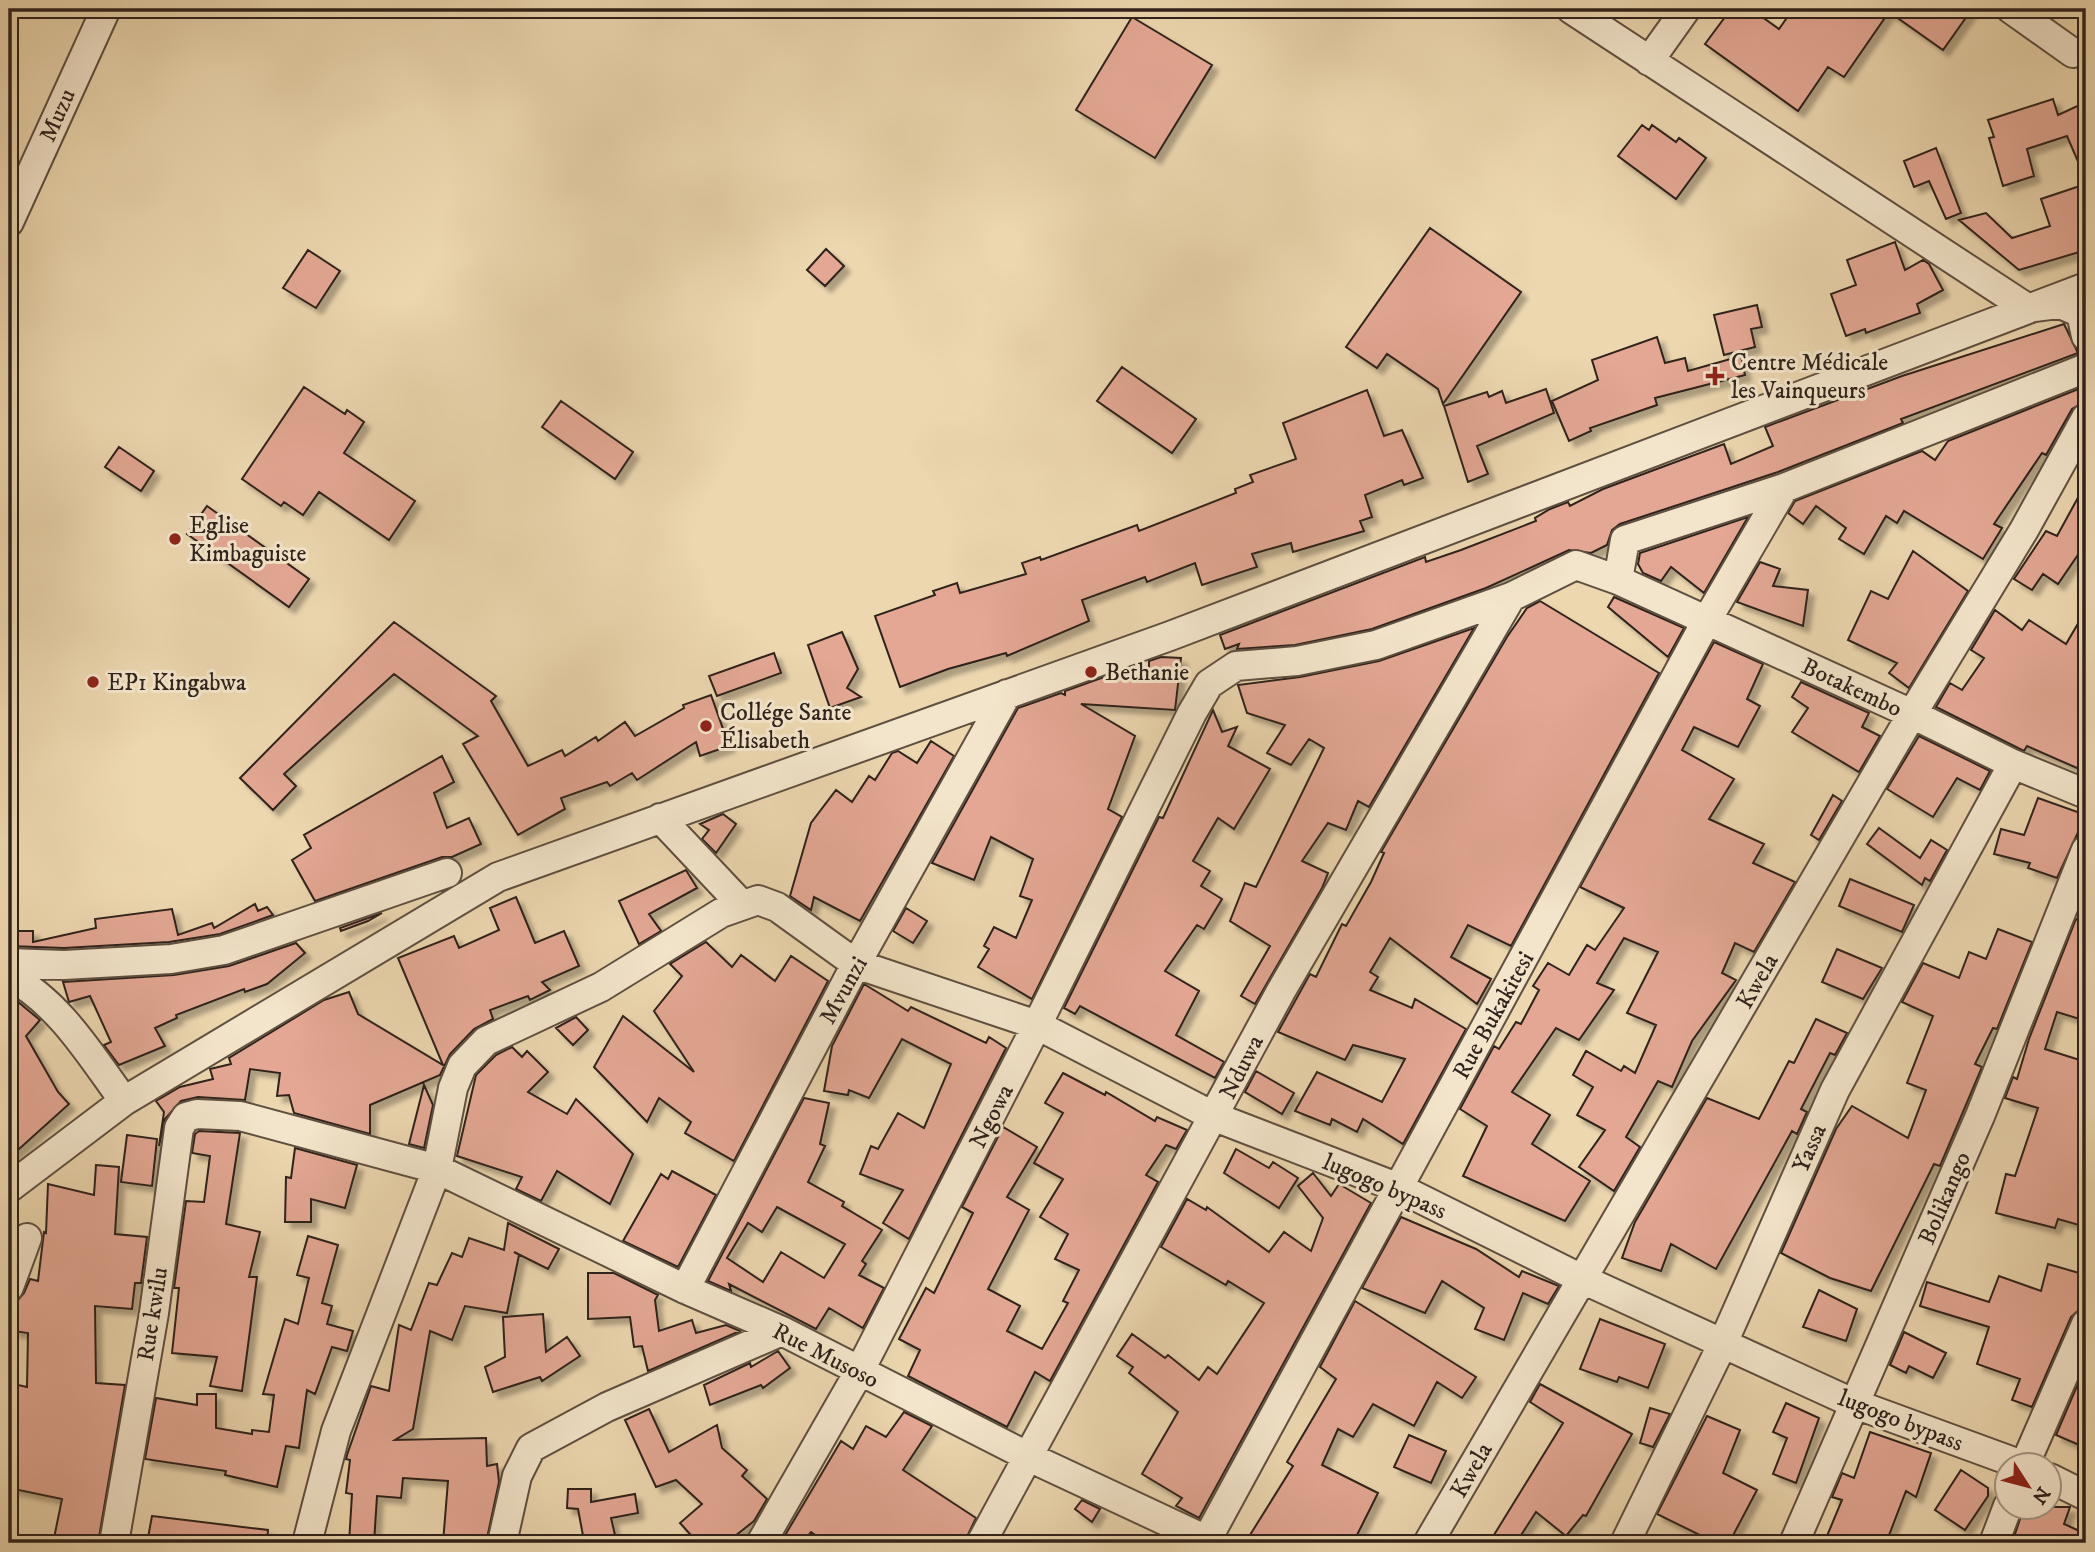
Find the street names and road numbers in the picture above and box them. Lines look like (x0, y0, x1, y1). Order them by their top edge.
street label: Muzu (33, 84, 83, 147)
street label: Botakembo (1797, 652, 1907, 724)
street label: Rue Bukakitesi (1446, 946, 1541, 1085)
street label: Kwela (1730, 948, 1786, 1014)
street label: Mvunzi (813, 951, 875, 1030)
street label: Nduwa (1213, 1030, 1271, 1105)
street label: Ngowa (963, 1079, 1021, 1154)
street label: Yassa (1786, 1119, 1834, 1177)
street label: lugogo bypass (1318, 1147, 1451, 1226)
street label: Bolikango (1912, 1147, 1978, 1249)
street label: Rue kwilu (131, 1265, 175, 1363)
street label: Rue Musoso (767, 1316, 884, 1395)
street label: lugogo bypass (1834, 1383, 1967, 1458)
street label: Kwela (1444, 1437, 1500, 1503)

